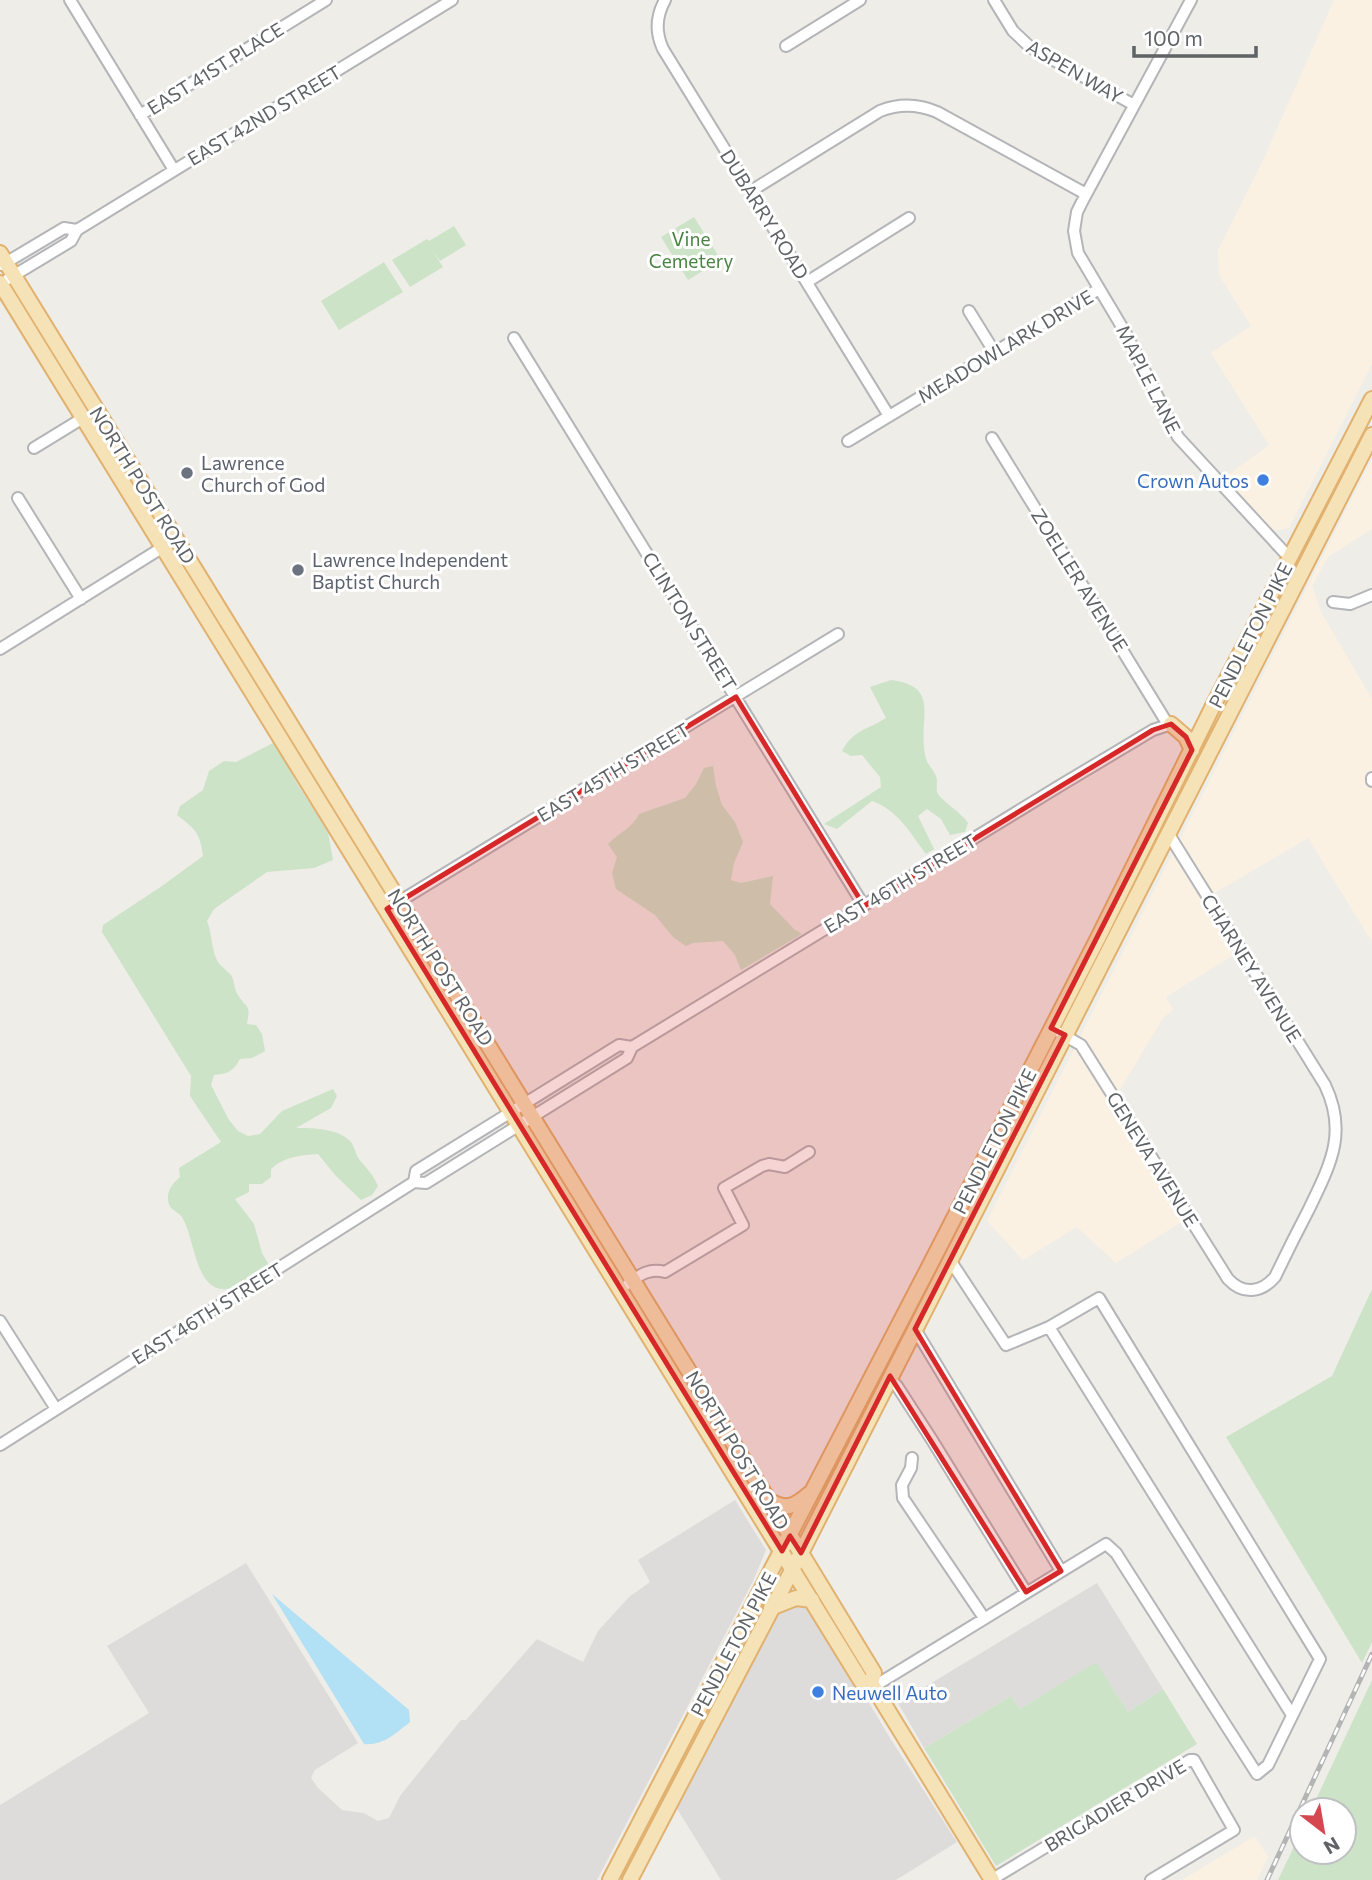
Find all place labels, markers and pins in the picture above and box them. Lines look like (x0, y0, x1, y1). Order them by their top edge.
place label: Lawrence Church of God (201, 451, 325, 496)
marker: Lawrence Church of God (179, 465, 195, 481)
place label: Crown Autos (1137, 469, 1249, 492)
marker: Crown Autos (1255, 472, 1271, 488)
place label: Lawrence Independent Baptist Church (312, 548, 508, 593)
marker: Lawrence Independent Baptist Church (290, 562, 306, 578)
place label: Neuwell Auto (832, 1681, 948, 1704)
marker: Neuwell Auto (810, 1684, 826, 1700)

